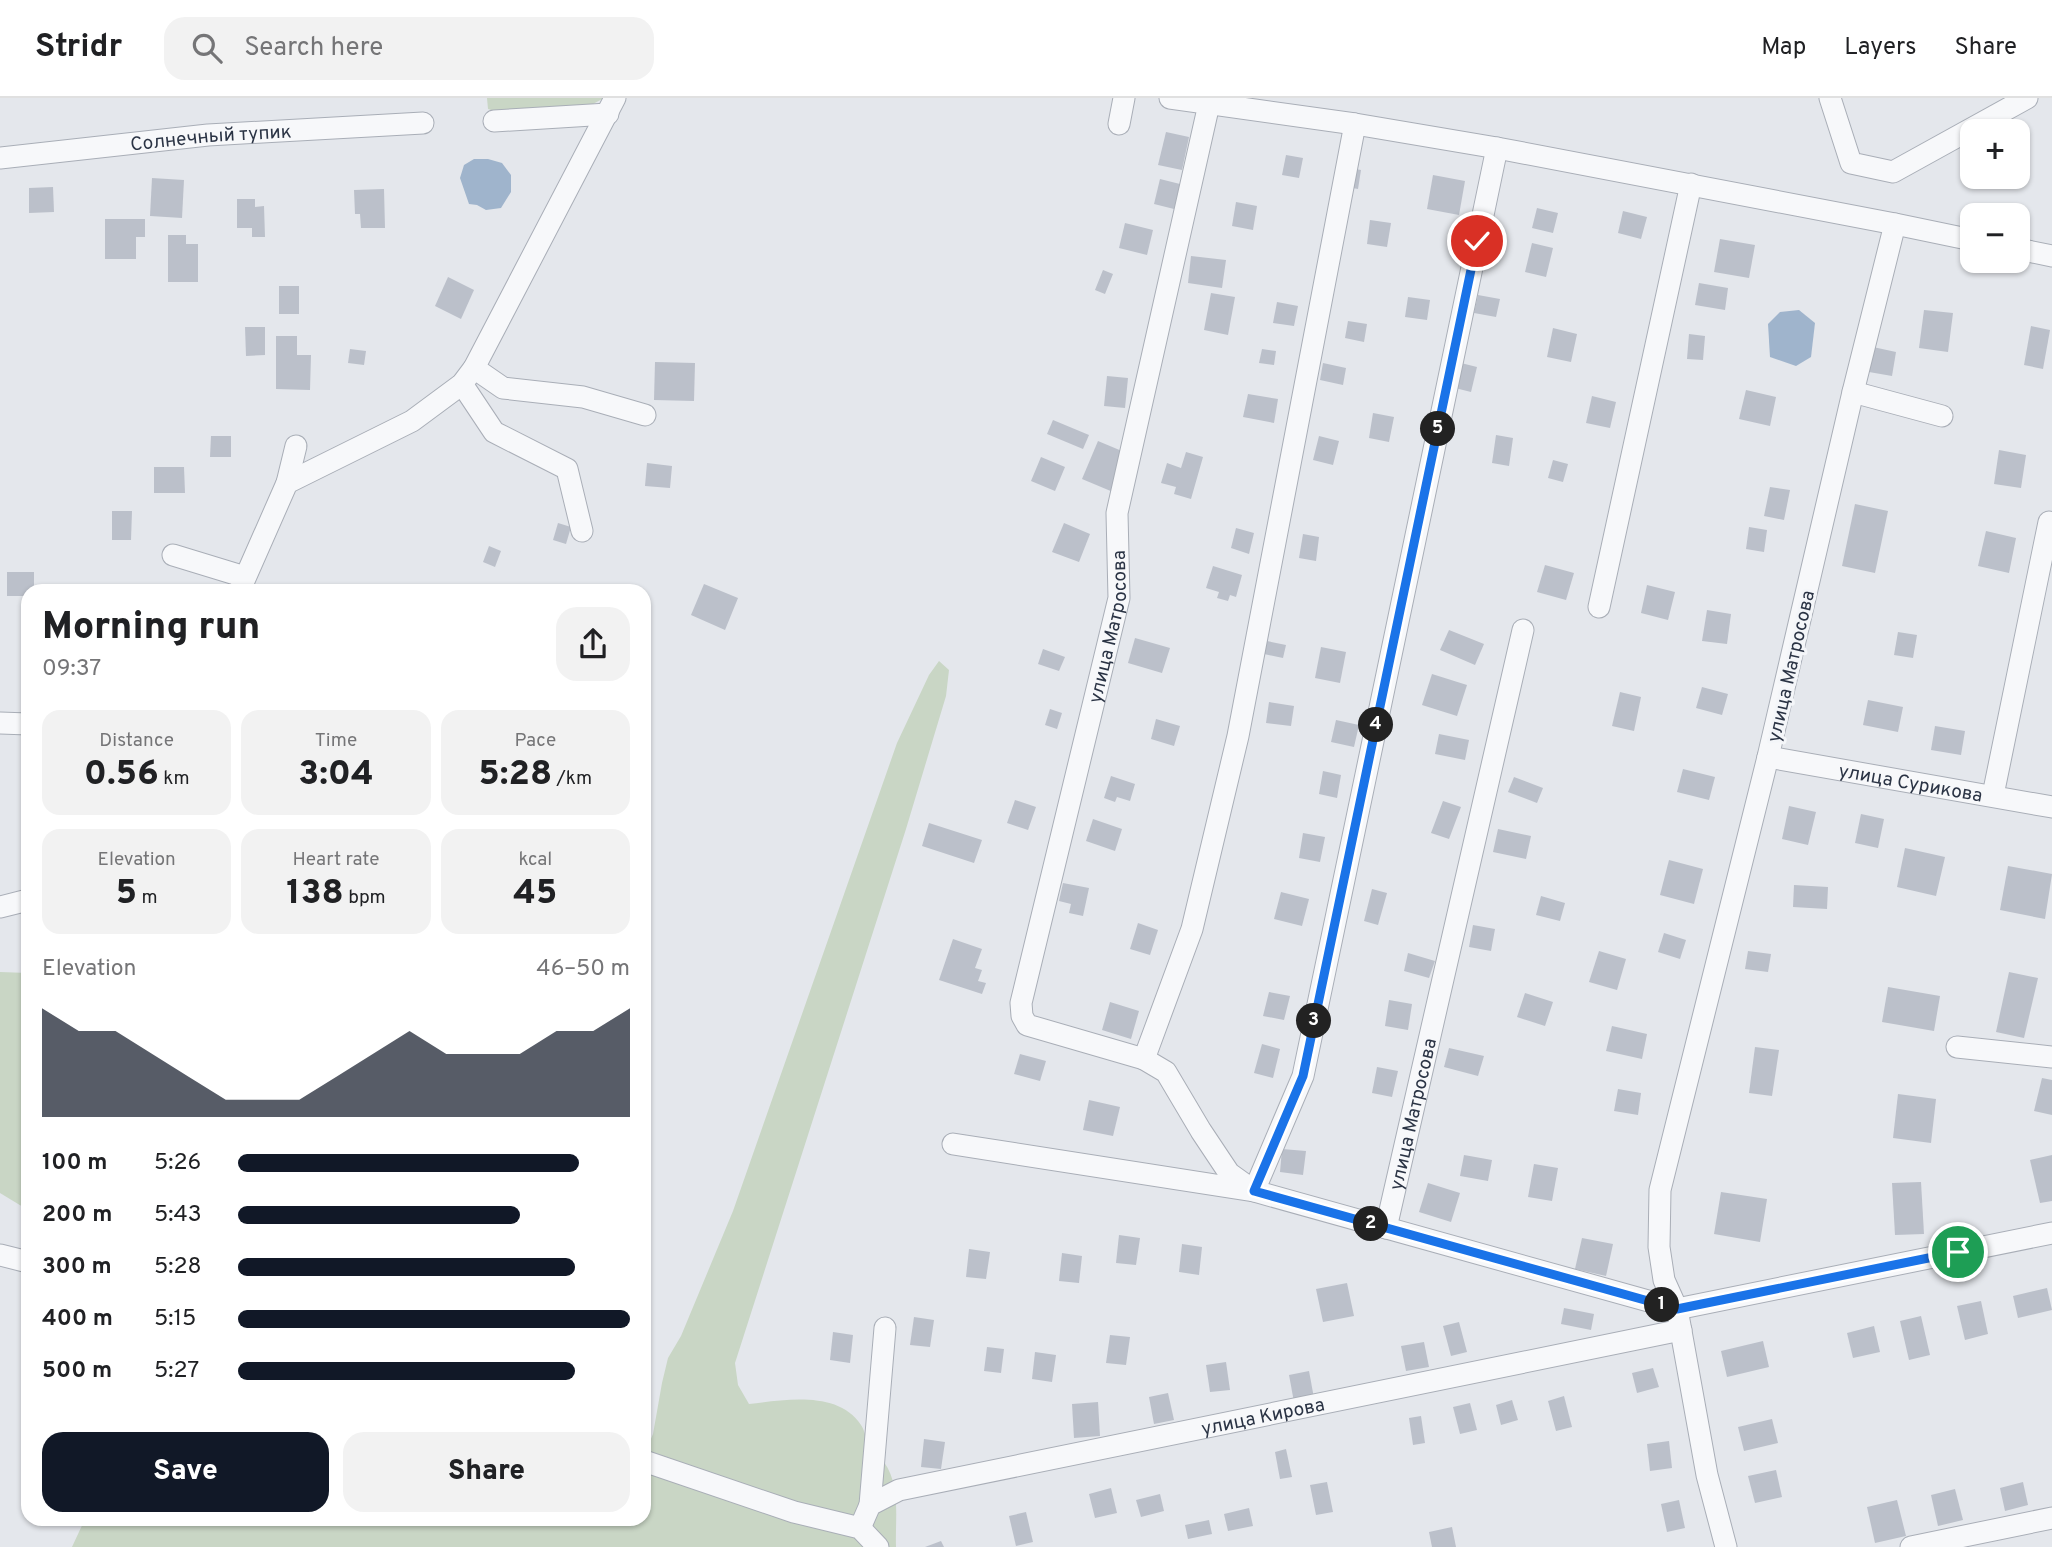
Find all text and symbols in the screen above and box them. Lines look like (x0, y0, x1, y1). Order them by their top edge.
search box (164, 17, 654, 80)
text: Stridr (35, 27, 122, 69)
icon: search (188, 29, 226, 67)
text: Search here (244, 32, 383, 65)
text: Map (1761, 33, 1806, 63)
text: Layers (1844, 33, 1916, 63)
text: Share (1954, 33, 2017, 63)
map controls (1960, 119, 2030, 273)
button: + (1960, 119, 2030, 189)
street label: Солнечный тупик (129, 120, 292, 158)
button: − (1960, 203, 2030, 273)
pin (1447, 211, 1507, 271)
icon: check (1458, 222, 1496, 260)
pin: 5 (1420, 412, 1456, 446)
text: 5 (1432, 416, 1443, 440)
street label: улица Матросова (1084, 550, 1133, 706)
street label: улица Матросова (1763, 588, 1821, 745)
text: Morning run (42, 604, 260, 653)
button: share (556, 607, 630, 681)
text: 09:37 (42, 655, 101, 684)
pin: 4 (1358, 708, 1394, 742)
text: 4 (1369, 712, 1382, 736)
text: Distance (99, 729, 174, 753)
text: Time (315, 729, 357, 753)
text: Pace (514, 729, 556, 753)
text: 0.56 (84, 753, 159, 797)
text: 3:04 (298, 753, 374, 797)
text: 5:28 (479, 753, 552, 797)
street label: улица Сурикова (1837, 760, 1984, 809)
text: km (159, 767, 190, 791)
text: /km (552, 767, 592, 791)
text: Elevation (98, 848, 176, 872)
text: Heart rate (293, 848, 379, 872)
text: kcal (518, 848, 552, 872)
text: 5 (116, 872, 137, 916)
text: 138 (286, 872, 344, 916)
text: 45 (513, 872, 557, 916)
text: m (137, 886, 158, 910)
text: bpm (344, 886, 386, 910)
text: Elevation (42, 955, 137, 984)
text: 46–50 m (536, 955, 630, 984)
pin: 3 (1296, 1004, 1332, 1038)
text: 3 (1308, 1008, 1319, 1032)
street label: улица Матросова (1385, 1036, 1443, 1193)
text: 100 m (42, 1149, 107, 1178)
text: 5:26 (154, 1149, 201, 1178)
text: 200 m (42, 1201, 112, 1230)
text: 5:43 (154, 1201, 202, 1230)
pin: 2 (1354, 1206, 1388, 1242)
text: 2 (1365, 1211, 1376, 1235)
pin (1928, 1222, 1988, 1282)
icon: arrive (1939, 1233, 1977, 1271)
text: 300 m (42, 1253, 112, 1282)
text: 5:28 (154, 1253, 202, 1282)
pin: 1 (1644, 1288, 1680, 1322)
text: 1 (1658, 1292, 1665, 1316)
text: 400 m (42, 1305, 113, 1334)
text: 5:15 (154, 1305, 196, 1334)
text: 500 m (42, 1357, 112, 1386)
text: 5:27 (154, 1357, 199, 1386)
street label: улица Кирова (1199, 1393, 1327, 1442)
button: Save (42, 1432, 329, 1512)
button: Share (343, 1432, 630, 1512)

